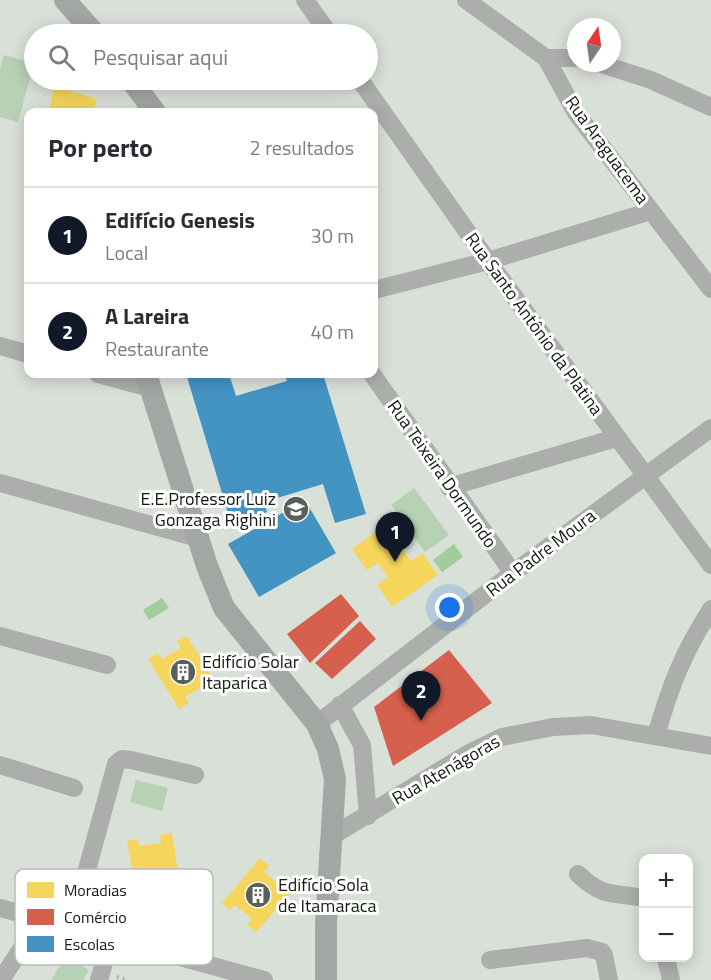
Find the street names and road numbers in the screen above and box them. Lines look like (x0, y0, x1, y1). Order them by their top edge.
street label: Rua Araguacema (559, 90, 656, 210)
street label: Rua Santo Antônio da Platina (459, 227, 610, 421)
street label: Rua Teixeira Dormundo (381, 394, 504, 553)
street label: Rua Padre Moura (480, 502, 601, 603)
street label: Rua Atenágoras (387, 728, 505, 811)

